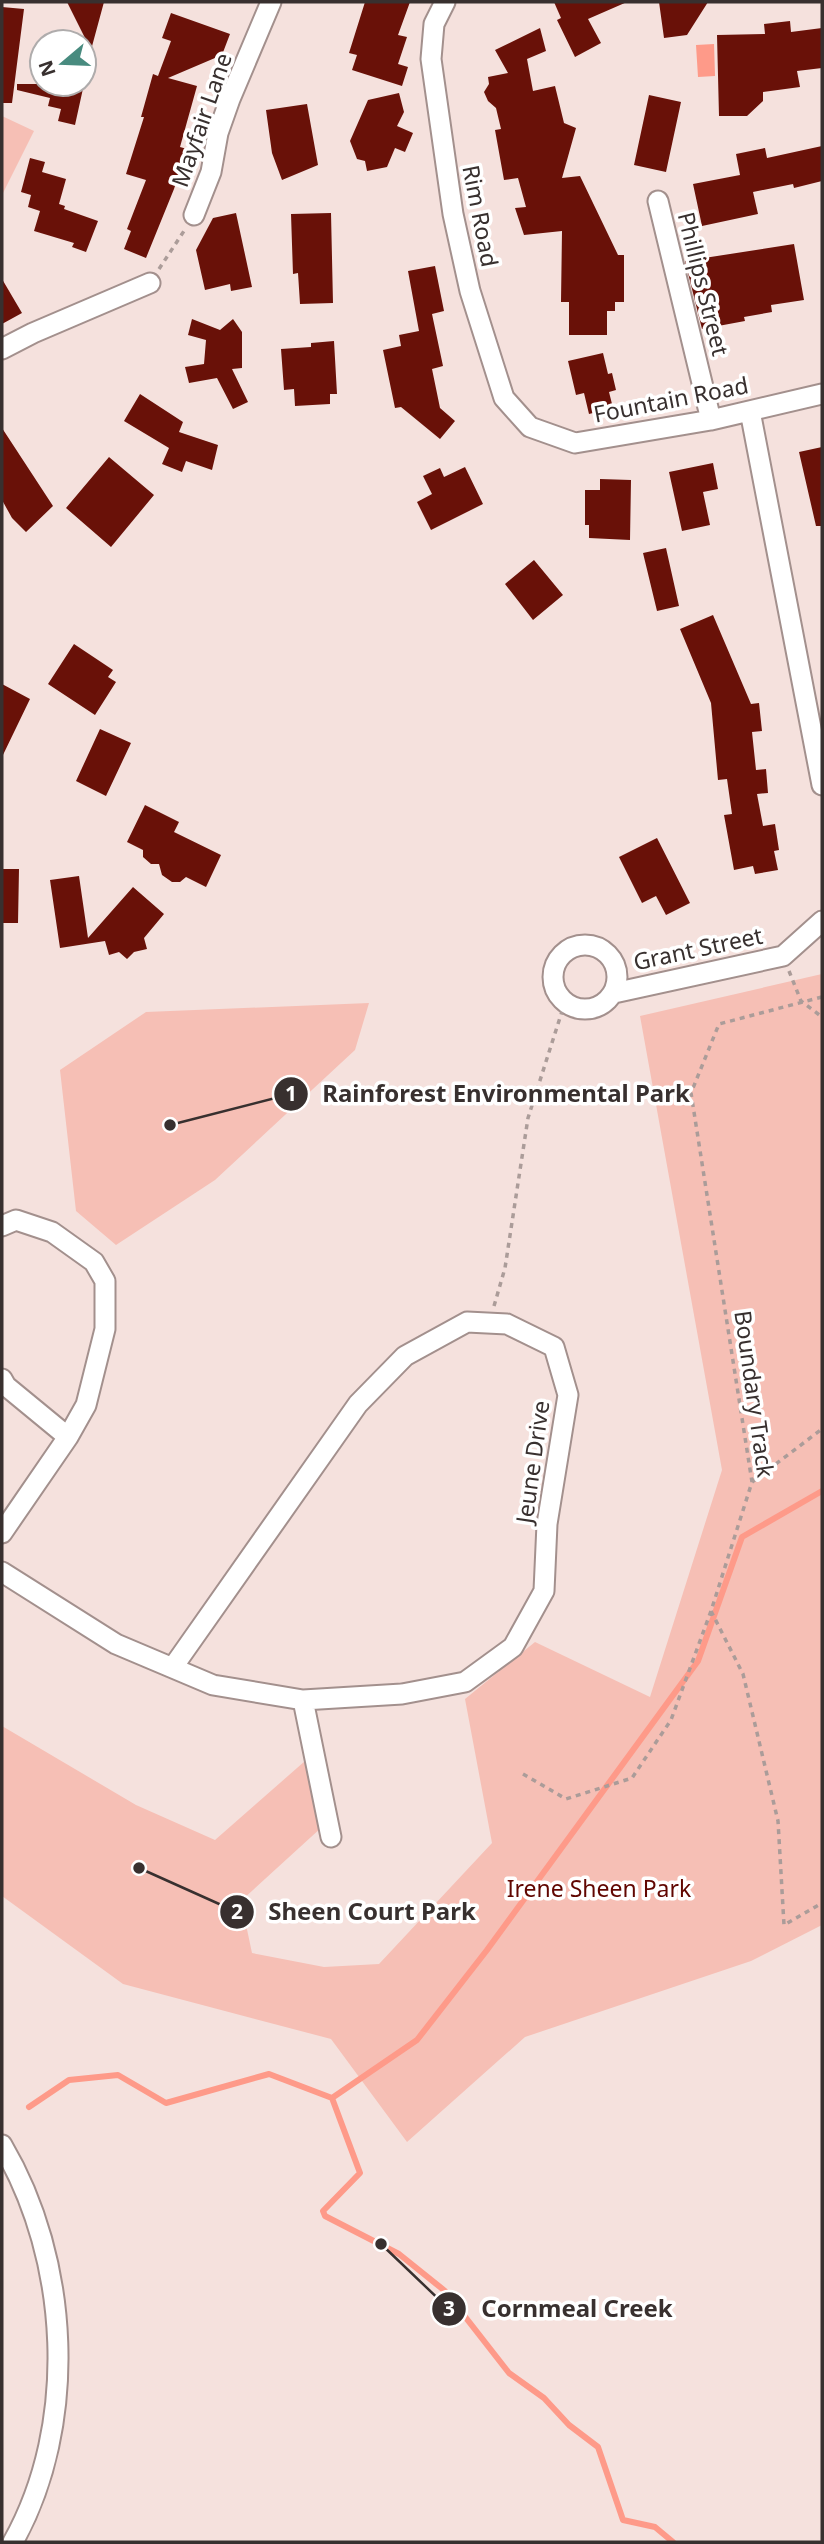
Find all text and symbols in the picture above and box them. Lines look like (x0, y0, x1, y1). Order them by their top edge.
north arrow (28, 28, 98, 98)
street label: Mayfair Lane (163, 48, 239, 191)
text: N (32, 57, 62, 80)
street label: Rim Road (455, 162, 507, 269)
street label: Phillips Street (671, 208, 737, 359)
street label: Fountain Road (591, 368, 751, 430)
street label: Grant Street (630, 919, 765, 977)
callout: Rainforest Environmental Park (273, 1071, 704, 1116)
text: Rainforest Environmental Park (322, 1076, 690, 1109)
text: 1 (285, 1079, 297, 1107)
street label: Boundary Track (727, 1308, 783, 1480)
street label: Jeune Drive (507, 1398, 556, 1527)
park label: Irene Sheen Park (507, 1872, 692, 1904)
callout: Sheen Court Park (219, 1889, 490, 1934)
text: Sheen Court Park (268, 1894, 476, 1927)
text: 2 (231, 1897, 243, 1925)
callout: Cornmeal Creek (432, 2286, 686, 2331)
text: Cornmeal Creek (481, 2291, 673, 2324)
text: 3 (443, 2294, 455, 2322)

